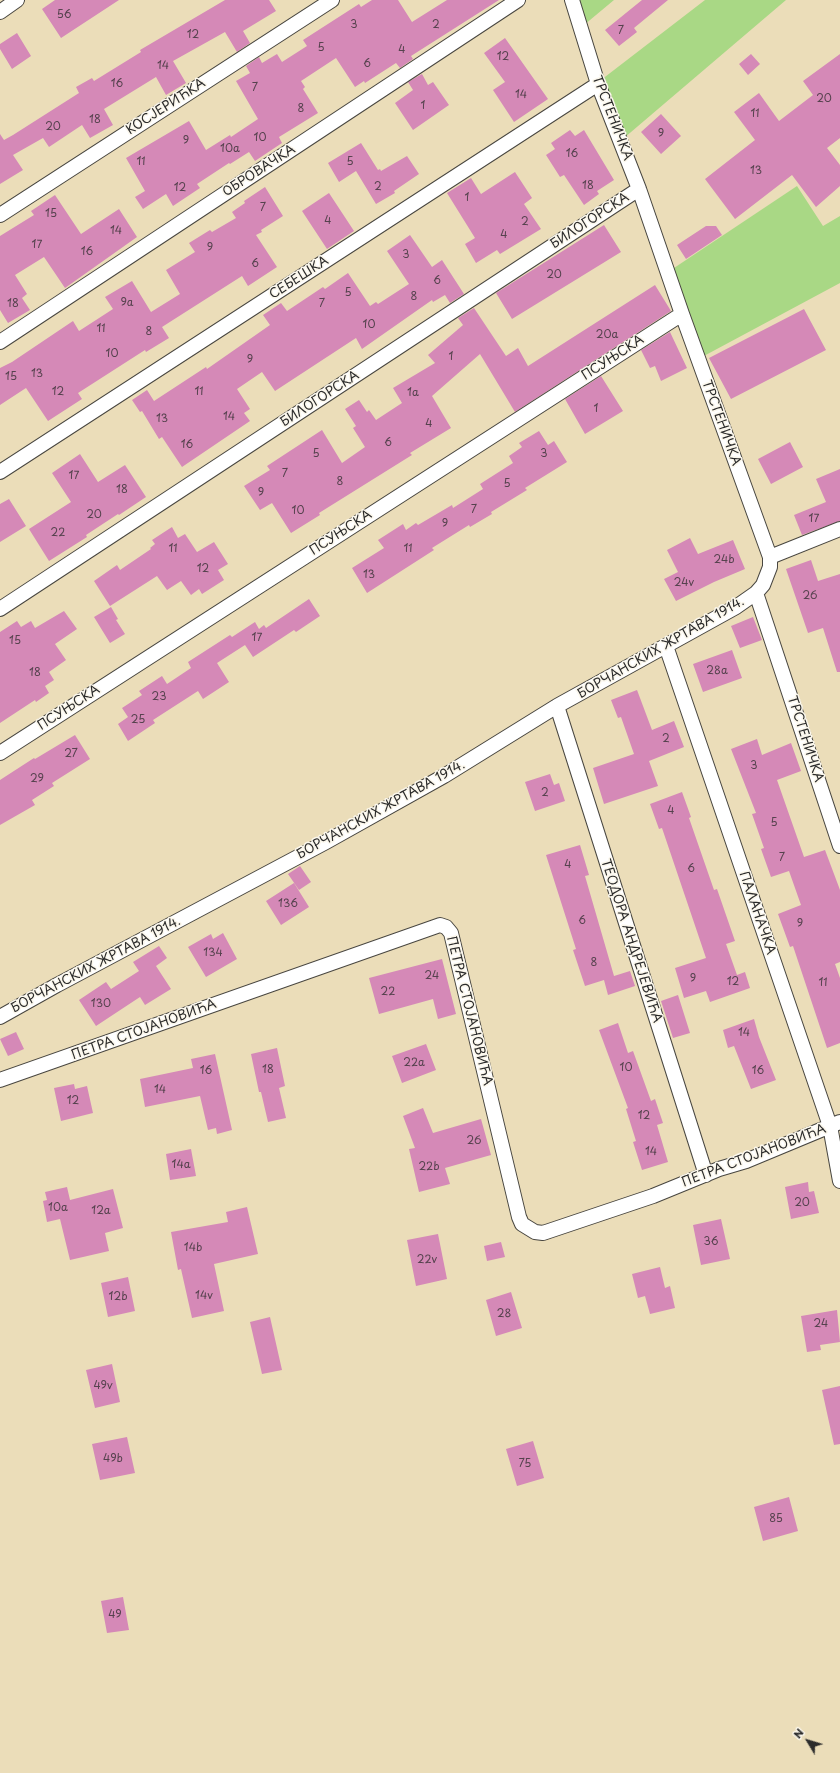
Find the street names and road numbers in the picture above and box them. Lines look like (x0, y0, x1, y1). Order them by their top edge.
street label: ТРСТЕНИЧКА (589, 73, 635, 163)
street label: КОСЈЕРИЋКА (123, 76, 209, 138)
street label: ОБРОВАЧКА (220, 142, 298, 200)
street label: БИЛОГОРСКА (548, 190, 632, 252)
street label: СЕБЕШКА (267, 253, 331, 303)
street label: ПСУЊСКА (579, 332, 647, 384)
street label: БИЛОГОРСКА (278, 368, 362, 430)
street label: ТРСТЕНИЧКА (698, 378, 744, 468)
street label: ПСУЊСКА (307, 507, 375, 559)
street label: БОРЧАНСКИХ ЖРТАВА 1914. (575, 594, 747, 702)
street label: ПСУЊСКА (35, 682, 103, 734)
street label: ТРСТЕНИЧКА (784, 694, 826, 784)
street label: БОРЧАНСКИХ ЖРТАВА 1914. (294, 757, 468, 863)
street label: ТЕОДОРА АНДРЕЈЕВИЋА (597, 857, 665, 1025)
street label: ПАЛАНАЧКА (735, 869, 779, 957)
street label: БОРЧАНСКИХ ЖРТАВА 1914. (9, 914, 183, 1016)
street label: ПЕТРА СТОЈАНОВИЋА (443, 935, 495, 1087)
street label: ПЕТРА СТОЈАНОВИЋА (69, 996, 219, 1064)
street label: ПЕТРА СТОЈАНОВИЋА (680, 1121, 828, 1191)

